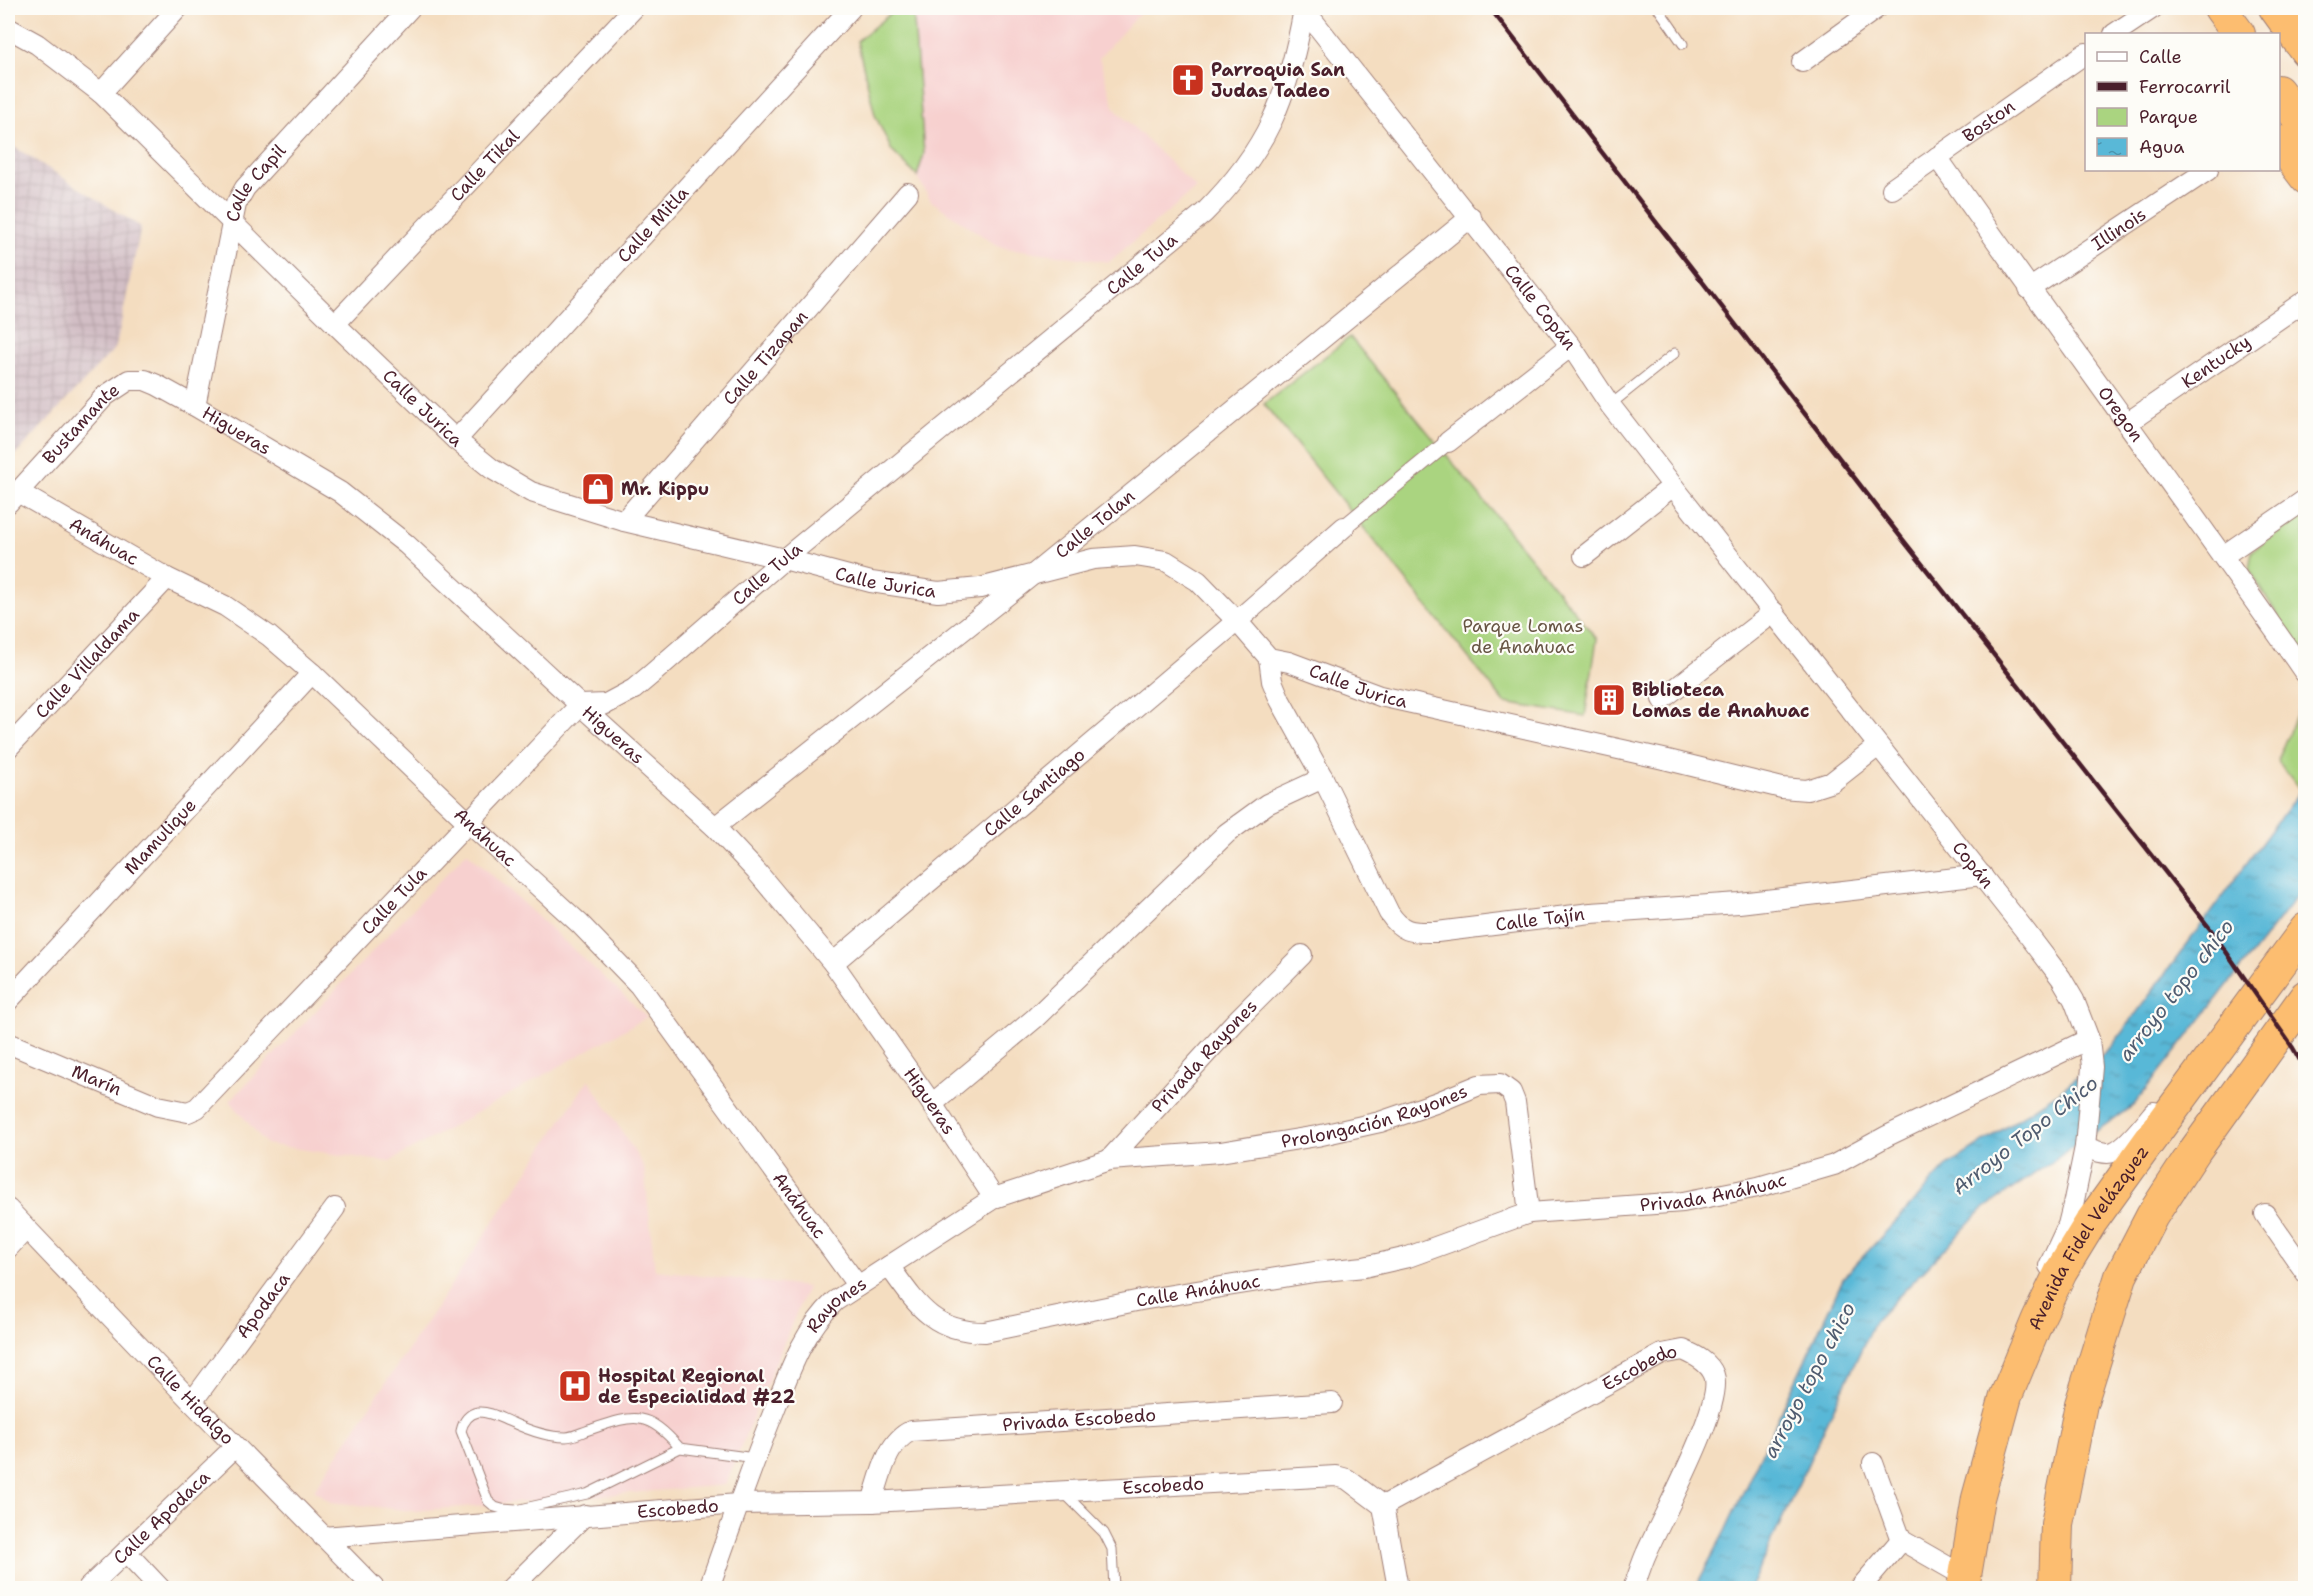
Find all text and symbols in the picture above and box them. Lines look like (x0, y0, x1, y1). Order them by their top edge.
legend (2085, 33, 2280, 171)
text: Calle (2139, 45, 2182, 69)
place label: Parroquia San Judas Tadeo (1211, 58, 1345, 103)
church icon: Parroquia San Judas Tadeo (1170, 62, 1206, 98)
text: Ferrocarril (2139, 75, 2231, 99)
street label: Boston (1958, 95, 2020, 148)
text: Parque (2139, 105, 2198, 129)
street label: Calle Tikal (445, 124, 525, 207)
text: Agua (2139, 135, 2184, 159)
street label: Calle Capil (221, 139, 292, 224)
street label: Calle Mitla (612, 181, 694, 268)
street label: Illinois (2087, 202, 2151, 256)
street label: Calle Tula (1101, 228, 1182, 301)
street label: Calle Copán (1499, 260, 1582, 355)
street label: Calle Tizapan (718, 305, 813, 410)
street label: Kentucky (2177, 330, 2255, 394)
street label: Calle Jurica (377, 364, 468, 452)
street label: Bustamante (37, 378, 124, 469)
street label: Oregon (2092, 382, 2149, 447)
street label: Higueras (198, 401, 275, 460)
shop icon: Mr. Kippu (580, 471, 616, 507)
place label: Mr. Kippu (621, 477, 709, 501)
street label: Calle Tolan (1050, 484, 1140, 564)
street label: Anáhuac (65, 512, 143, 571)
street label: Calle Tula (727, 537, 807, 611)
street label: Calle Jurica (832, 561, 938, 604)
street label: Calle Villaldama (30, 603, 145, 723)
park label: Parque Lomas de Anahuac (1463, 614, 1583, 659)
street label: Calle Jurica (1306, 659, 1410, 714)
place label: Biblioteca Lomas de Anahuac (1632, 678, 1810, 723)
building icon: Biblioteca Lomas de Anahuac (1591, 682, 1627, 718)
street label: Higueras (577, 700, 649, 769)
street label: Calle Santiago (979, 743, 1090, 842)
street label: Mamulique (119, 794, 202, 880)
street label: Anáhuac (449, 803, 521, 872)
street label: Copán (1947, 836, 1999, 893)
street label: Calle Tula (356, 862, 432, 940)
street label: Calle Tajín (1494, 902, 1586, 937)
water label: arroyo topo chico (2113, 914, 2239, 1066)
street label: Privada Rayones (1146, 994, 1263, 1118)
street label: Marín (68, 1059, 125, 1101)
street label: Higueras (898, 1063, 961, 1139)
water label: Arroyo Topo Chico (1947, 1070, 2103, 1200)
street label: Prolongación Rayones (1279, 1079, 1471, 1154)
street label: Avenida Fidel Velázquez (2023, 1141, 2154, 1334)
street label: Anáhuac (767, 1167, 832, 1243)
street label: Privada Anáhuac (1639, 1167, 1789, 1217)
street label: Apodaca (231, 1267, 296, 1343)
street label: Calle Anáhuac (1134, 1269, 1262, 1313)
street label: Rayones (801, 1272, 871, 1337)
water label: arroyo topo chico (1757, 1298, 1861, 1462)
street label: Escobedo (1598, 1339, 1679, 1396)
street label: Calle Hidalgo (141, 1350, 239, 1450)
place label: Hospital Regional de Especialidad #22 (598, 1364, 795, 1409)
hospital icon: Hospital Regional de Especialidad #22 (557, 1368, 593, 1404)
street label: Privada Escobedo (1002, 1403, 1157, 1437)
street label: Calle Apodaca (108, 1465, 215, 1570)
street label: Escobedo (1122, 1471, 1205, 1500)
street label: Escobedo (636, 1494, 720, 1524)

